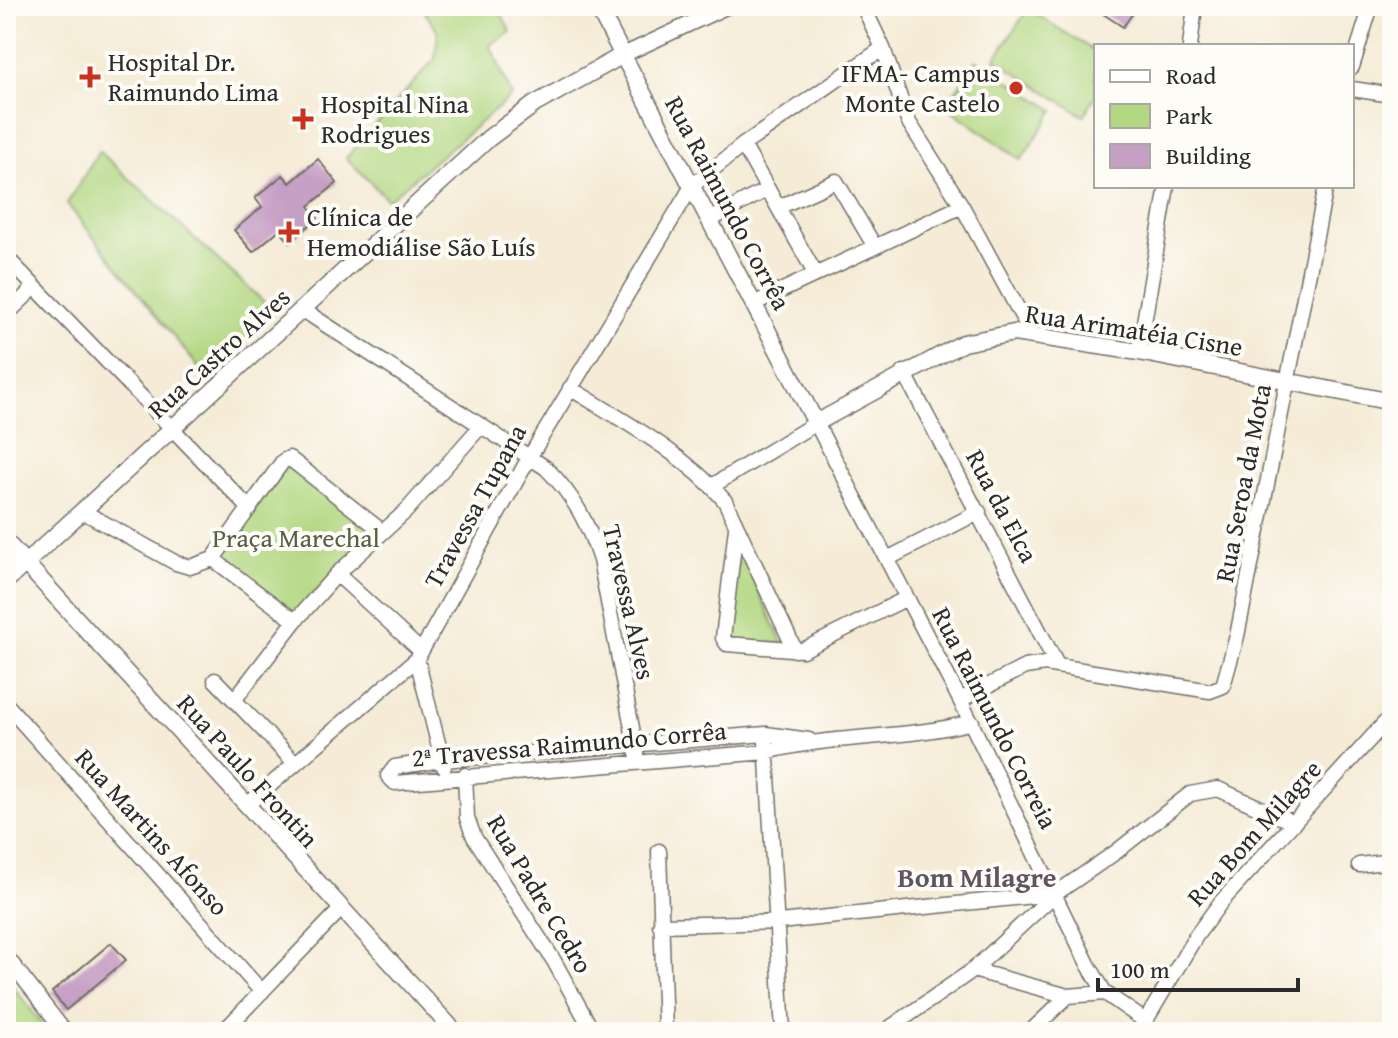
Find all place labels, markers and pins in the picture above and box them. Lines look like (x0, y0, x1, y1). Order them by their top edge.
place label: Hospital Dr. Raimundo Lima (108, 42, 280, 111)
place label: IFMA- Campus Monte Castelo (842, 53, 1000, 122)
marker: Hospital Dr. Raimundo Lima (79, 66, 101, 88)
marker: IFMA- Campus Monte Castelo (1007, 79, 1025, 97)
place label: Hospital Nina Rodrigues (321, 84, 470, 153)
marker: Hospital Nina Rodrigues (292, 108, 314, 130)
place label: Clínica de Hemodiálise São Luís (307, 197, 536, 266)
marker: Clínica de Hemodiálise São Luís (278, 221, 300, 243)

